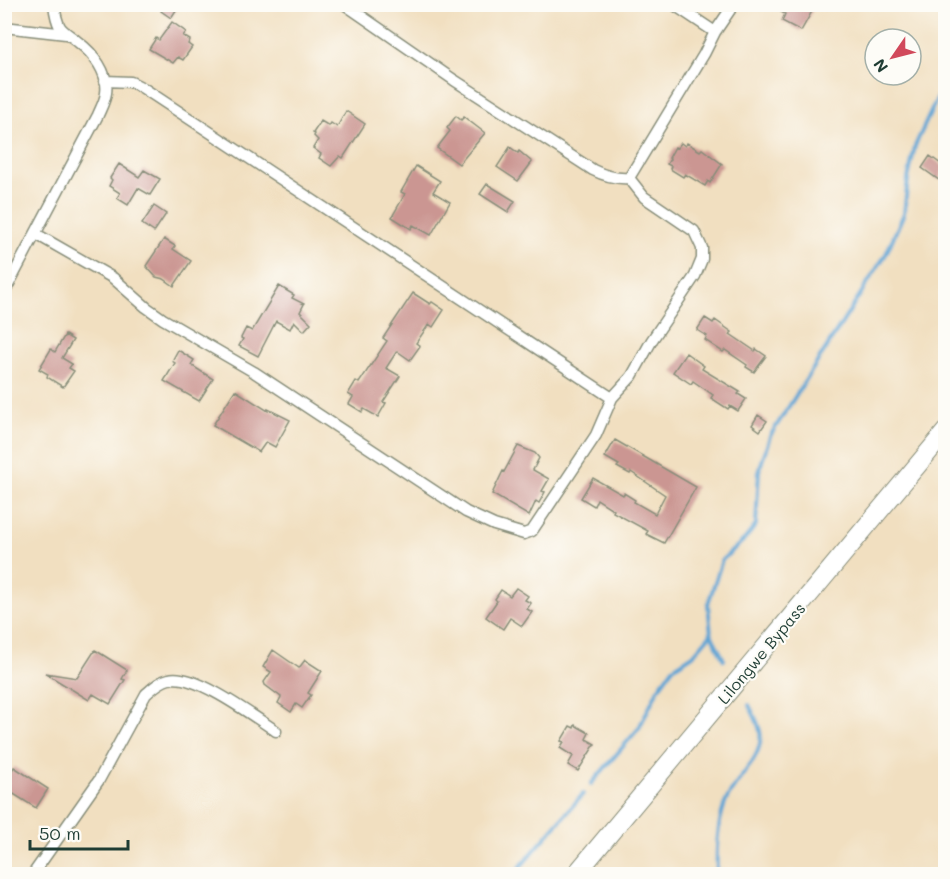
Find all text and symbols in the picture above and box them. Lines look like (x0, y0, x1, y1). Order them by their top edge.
north arrow (863, 27, 923, 87)
text: N (868, 55, 892, 77)
street label: Lilongwe Bypass (712, 598, 810, 708)
scale bar (30, 813, 128, 851)
text: 50 m (39, 821, 81, 845)

